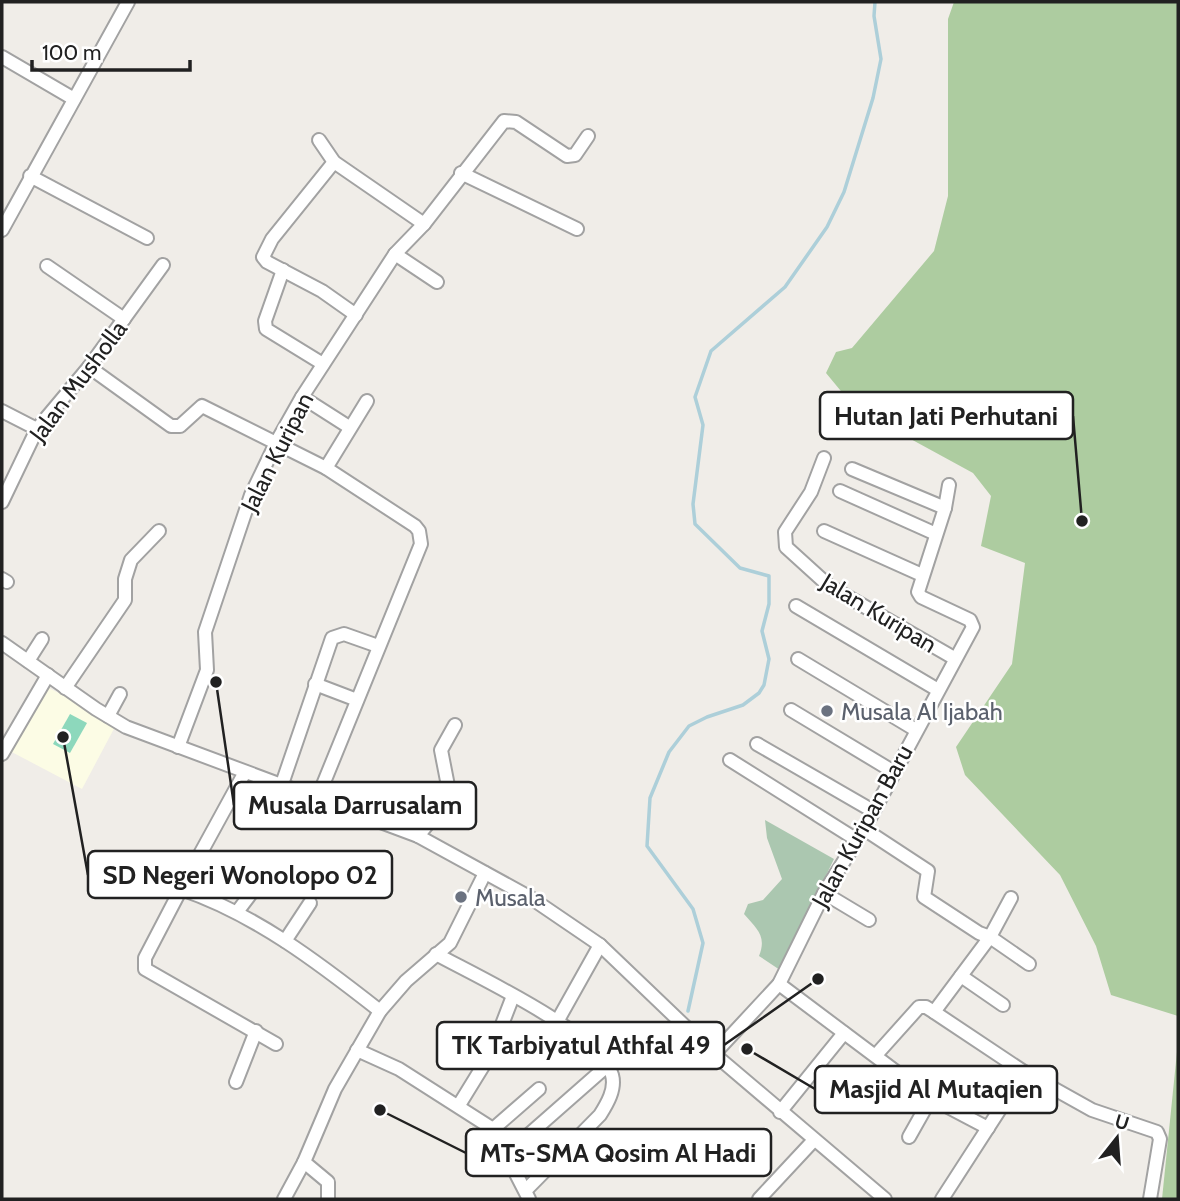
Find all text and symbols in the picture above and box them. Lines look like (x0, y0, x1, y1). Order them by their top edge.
scale bar (32, 28, 189, 72)
text: 100 m (42, 40, 101, 65)
street label: Jalan Musholla (22, 314, 133, 448)
street label: Jalan Kuripan (234, 388, 319, 517)
callout: Hutan Jati Perhutani (820, 392, 1073, 439)
text: Hutan Jati Perhutani (834, 400, 1058, 432)
street label: Jalan Kuripan (815, 567, 942, 659)
place label: Musala Al Ijabah (841, 697, 1003, 726)
marker: Musala Al Ijabah (819, 703, 835, 719)
street label: Jalan Kuripan Baru (805, 740, 919, 913)
callout: Musala Darrusalam (234, 782, 476, 829)
text: Musala Darrusalam (248, 789, 462, 821)
callout: SD Negeri Wonolopo 02 (88, 851, 392, 898)
text: SD Negeri Wonolopo 02 (102, 859, 378, 891)
place label: Musala (475, 883, 546, 912)
marker: Musala (453, 889, 469, 905)
callout: TK Tarbiyatul Athfal 49 (437, 1022, 724, 1069)
text: TK Tarbiyatul Athfal 49 (452, 1029, 710, 1061)
callout: Masjid Al Mutaqien (815, 1066, 1057, 1113)
text: Masjid Al Mutaqien (829, 1073, 1043, 1105)
north arrow (1082, 1103, 1152, 1173)
text: U (1112, 1109, 1132, 1135)
callout: MTs-SMA Qosim Al Hadi (466, 1129, 771, 1176)
text: MTs-SMA Qosim Al Hadi (480, 1137, 756, 1169)

